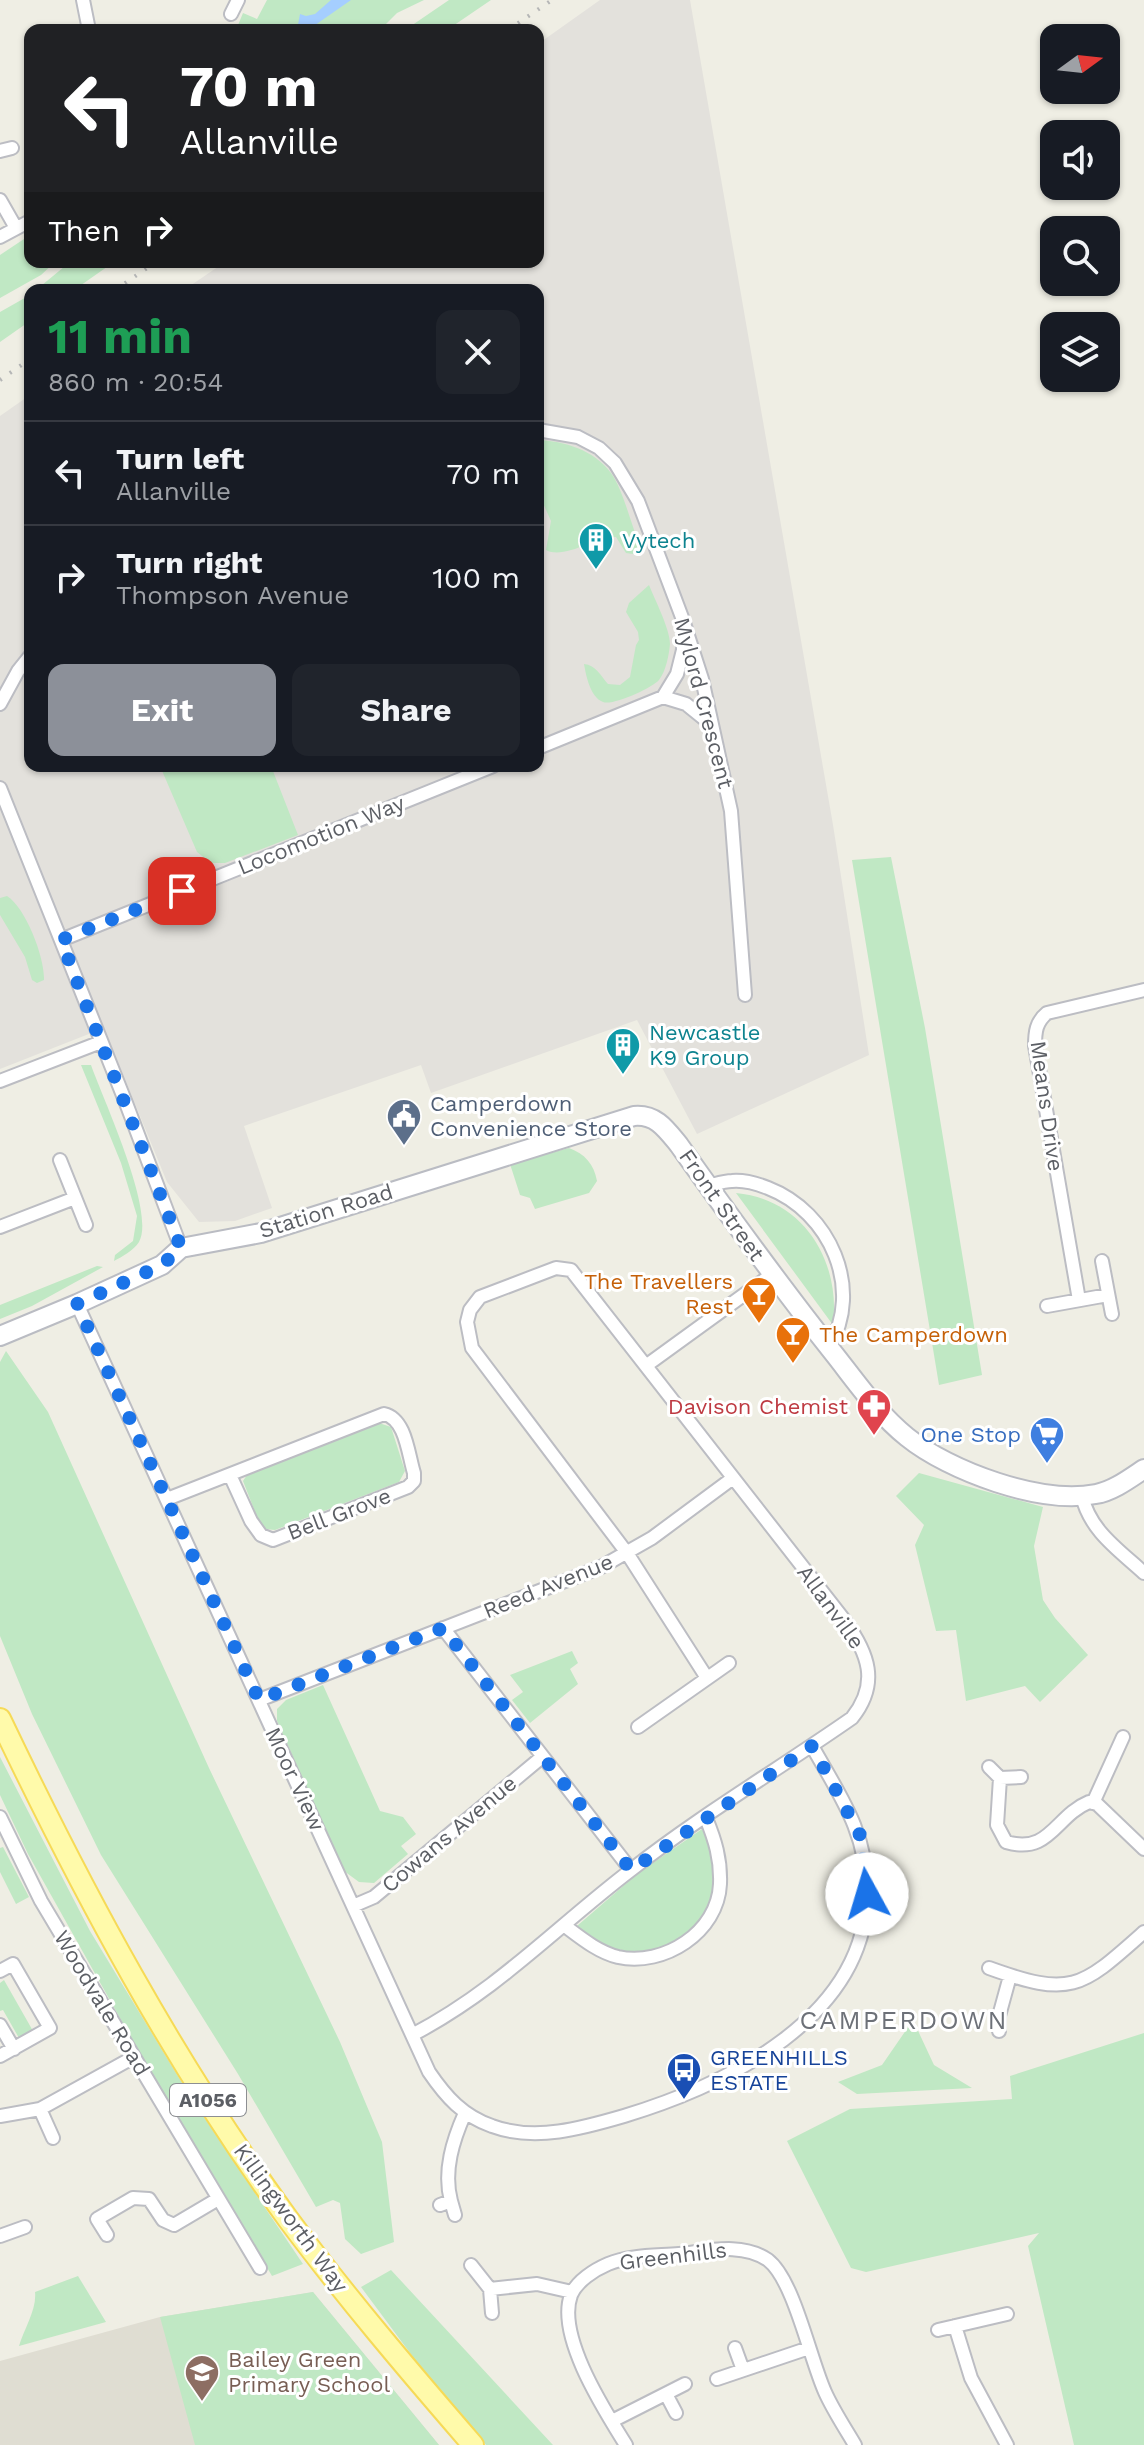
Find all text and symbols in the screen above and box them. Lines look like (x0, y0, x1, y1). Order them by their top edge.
north arrow (1040, 24, 1120, 104)
map controls (1040, 24, 1120, 392)
text: 70 m (180, 54, 317, 120)
icon: left (48, 56, 152, 160)
button: sound (1040, 120, 1120, 200)
text: Allanville (180, 121, 339, 163)
icon: right (136, 208, 180, 252)
text: Then (48, 213, 120, 248)
button: search (1040, 216, 1120, 296)
text: 11 min (48, 308, 192, 365)
button: close (436, 310, 520, 394)
button: layers (1040, 312, 1120, 392)
text: 860 m · 20:54 (48, 367, 223, 397)
text: Turn left (116, 441, 244, 476)
icon: left (48, 451, 92, 495)
text: 70 m (446, 456, 520, 491)
text: Allanville (116, 476, 231, 506)
building icon: Vytech (577, 521, 615, 571)
place label: Vytech (622, 528, 695, 553)
text: Turn right (116, 545, 262, 580)
icon: right (48, 555, 92, 599)
text: 100 m (432, 560, 520, 595)
text: Thompson Avenue (116, 580, 349, 610)
street label: Mylord Crescent (669, 615, 739, 791)
button: Exit (48, 664, 276, 756)
button: Share (292, 664, 520, 756)
street label: Locomotion Way (234, 790, 409, 880)
pin (148, 857, 216, 925)
icon: arrive (160, 869, 204, 913)
place label: Newcastle K9 Group (649, 1020, 760, 1070)
building icon: Newcastle K9 Group (604, 1026, 642, 1076)
street label: Means Drive (1025, 1039, 1069, 1173)
place label: Camperdown Convenience Store (430, 1091, 632, 1141)
public building icon: Camperdown Convenience Store (385, 1097, 423, 1147)
street label: Front Street (674, 1144, 770, 1266)
street label: Station Road (256, 1179, 396, 1243)
place label: The Travellers Rest (584, 1269, 733, 1319)
bar icon: The Travellers Rest (740, 1275, 778, 1325)
bar icon: The Camperdown (774, 1315, 812, 1365)
place label: The Camperdown (819, 1322, 1008, 1347)
pharmacy icon: Davison Chemist (855, 1387, 893, 1437)
place label: Davison Chemist (668, 1394, 848, 1419)
supermarket icon: One Stop (1028, 1415, 1066, 1465)
place label: One Stop (921, 1422, 1021, 1447)
street label: Bell Grove (284, 1483, 394, 1545)
street label: Reed Avenue (479, 1549, 617, 1623)
street label: Allanville (792, 1560, 870, 1654)
street label: Moor View (260, 1723, 330, 1835)
street label: Cowans Avenue (377, 1770, 521, 1898)
position arrow (825, 1852, 909, 1936)
street label: Woodvale Road (49, 1926, 155, 2080)
district label: CAMPERDOWN (800, 2005, 1009, 2035)
place label: GREENHILLS ESTATE (710, 2045, 848, 2095)
bus stop icon: GREENHILLS ESTATE (665, 2051, 703, 2101)
road number: A1056 (170, 2084, 246, 2116)
street label: Killingworth Way (229, 2139, 354, 2298)
street label: Greenhills (618, 2237, 728, 2275)
place label: Bailey Green Primary School (228, 2347, 390, 2397)
school or university icon: Bailey Green Primary School (183, 2353, 221, 2403)

